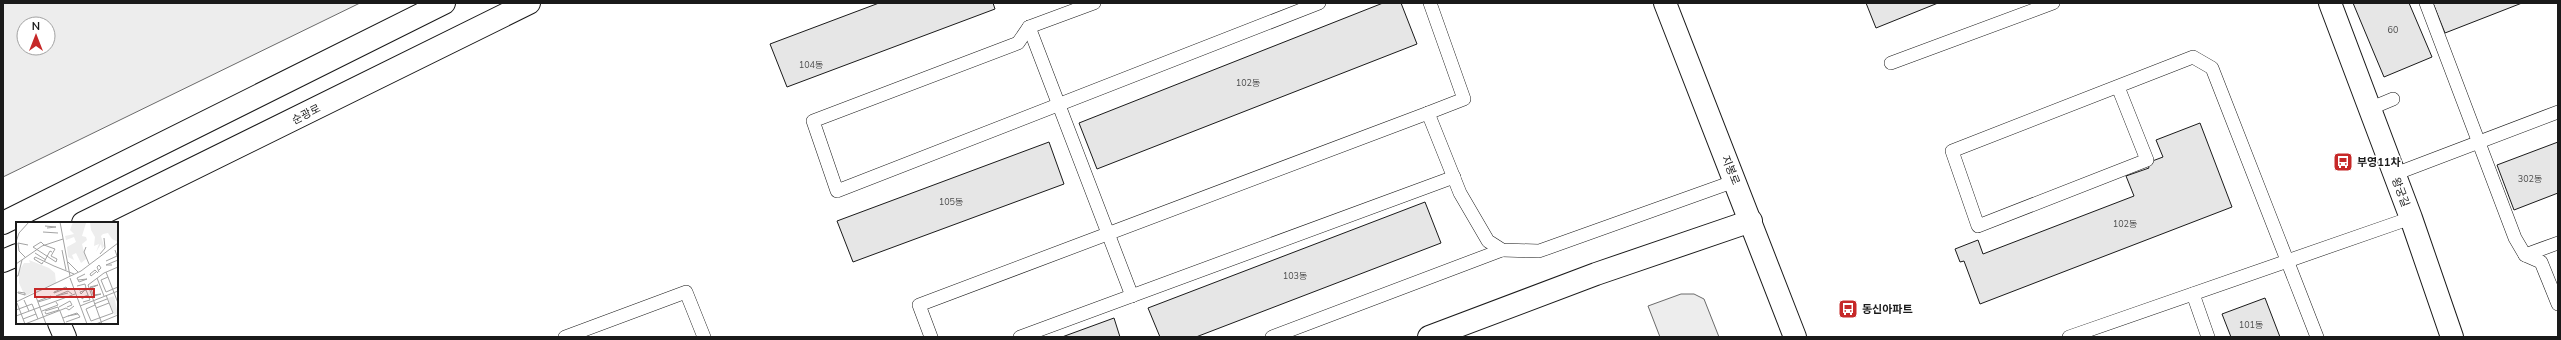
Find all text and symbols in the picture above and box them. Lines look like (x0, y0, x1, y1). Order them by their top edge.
north arrow (16, 16, 56, 56)
text: N (32, 19, 40, 33)
house number: 60 (2388, 24, 2398, 35)
house number: 104동 (799, 59, 823, 70)
house number: 102동 (1236, 77, 1260, 88)
street label: 순광로 (289, 101, 323, 127)
bus stop icon: 부영11차 (2332, 151, 2354, 173)
street label: 지봉로 (1719, 153, 1743, 187)
place label: 부영11차 (2357, 155, 2401, 169)
house number: 302동 (2518, 173, 2542, 184)
street label: 왕궁길 (2389, 175, 2413, 209)
house number: 105동 (939, 196, 963, 207)
house number: 102동 (2113, 218, 2137, 229)
inset map (16, 222, 118, 324)
house number: 103동 (1283, 270, 1307, 281)
bus stop icon: 동신아파트 (1837, 298, 1859, 320)
place label: 동신아파트 (1862, 302, 1913, 316)
house number: 101동 (2239, 319, 2263, 330)

